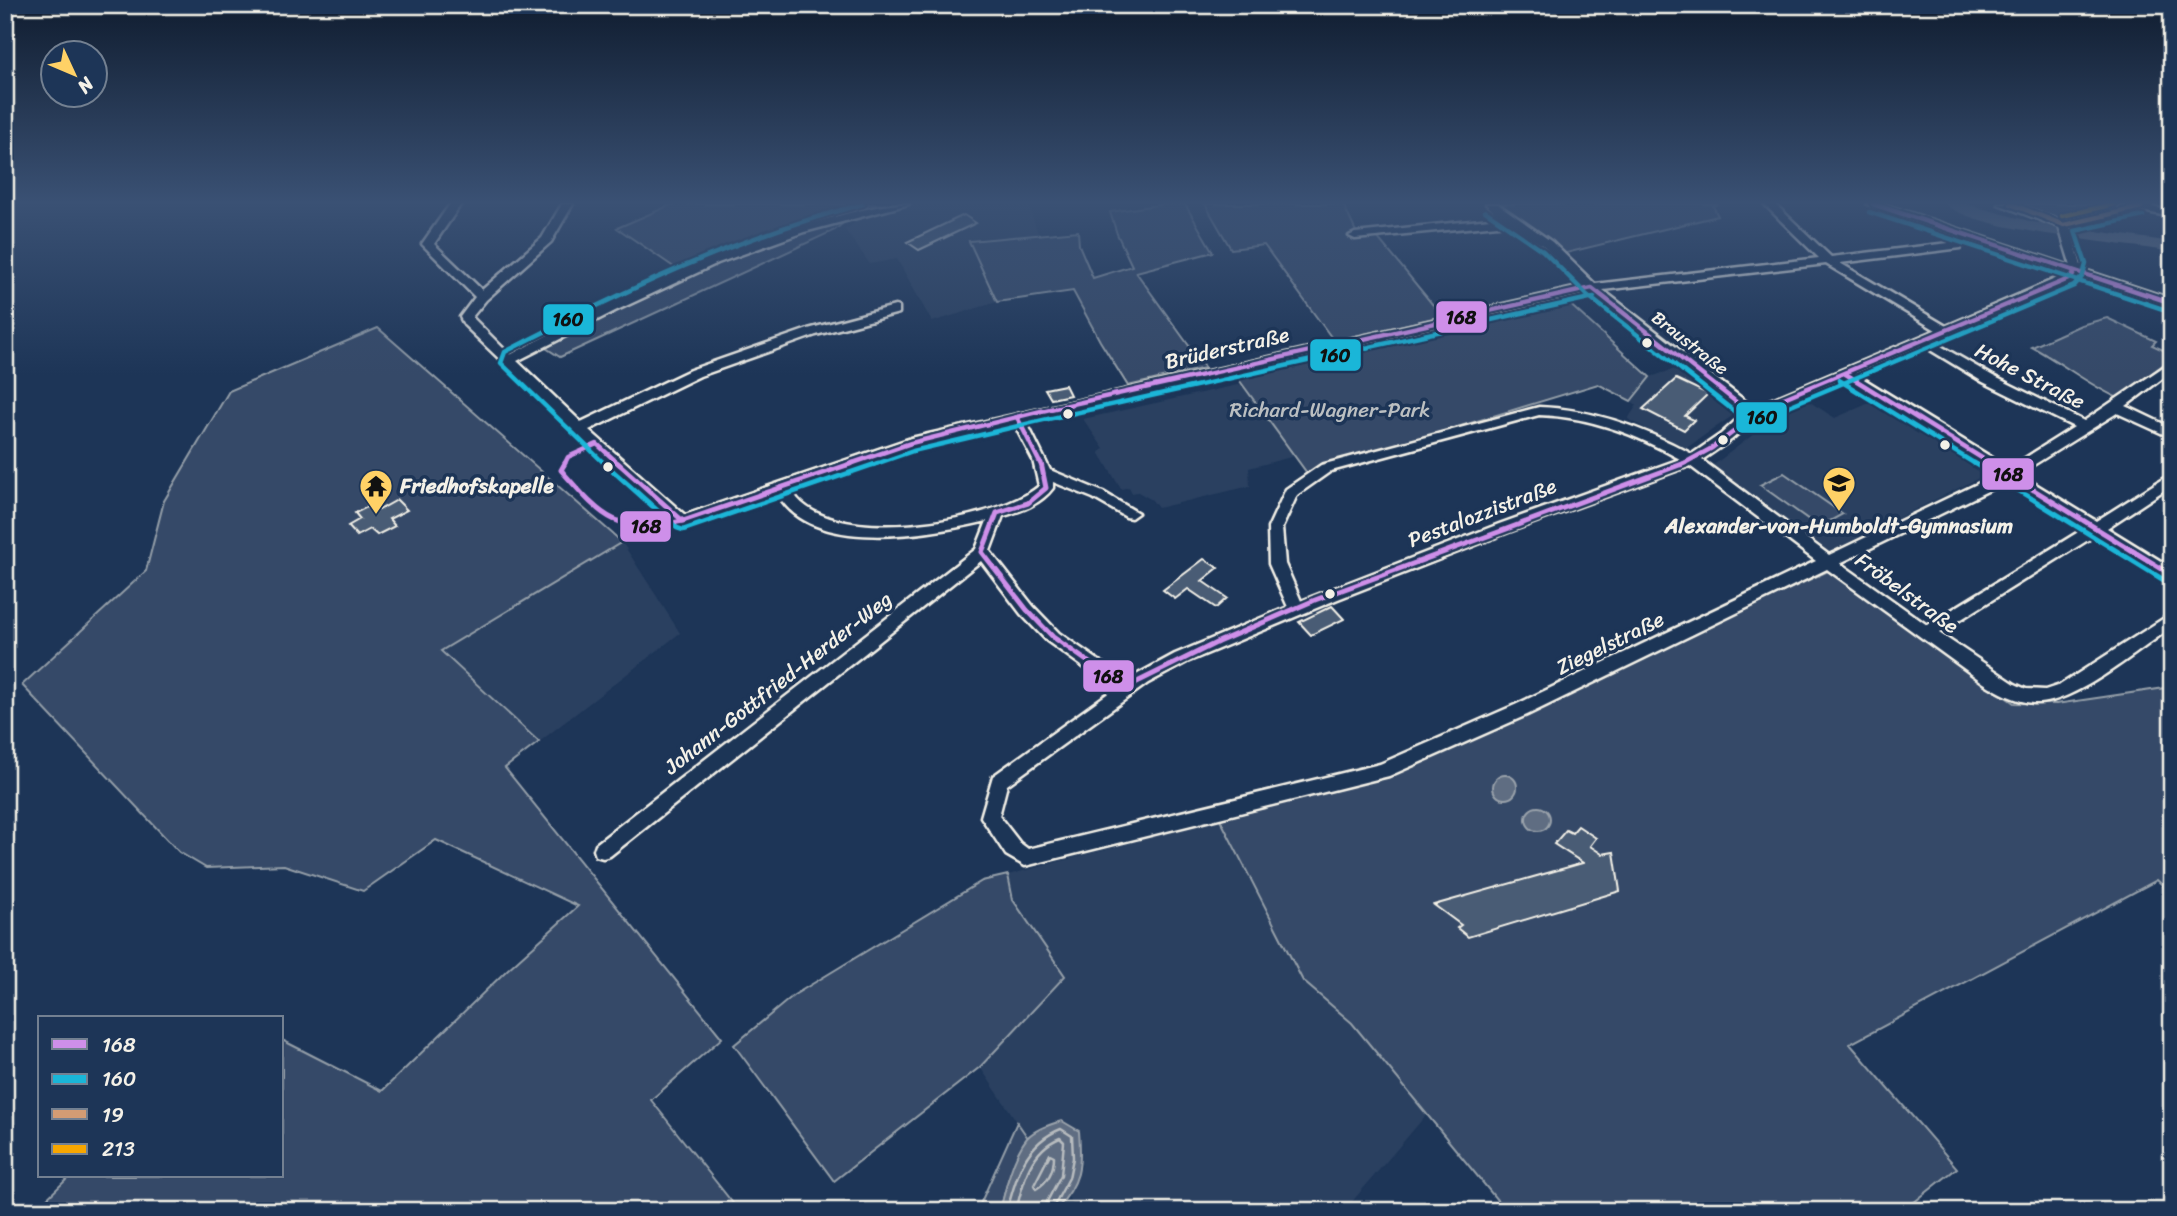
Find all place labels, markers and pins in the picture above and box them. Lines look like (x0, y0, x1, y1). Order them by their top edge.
unlabelled marker (1640, 336, 1654, 350)
unlabelled marker (1061, 407, 1075, 421)
unlabelled marker (1716, 433, 1730, 447)
unlabelled marker (1938, 438, 1952, 452)
unlabelled marker (601, 460, 615, 474)
school or university icon: Alexander-von-Humboldt-Gymnasium (1820, 464, 1858, 513)
temple icon: Friedhofskapelle (357, 467, 395, 516)
place label: Friedhofskapelle (399, 467, 555, 505)
place label: Alexander-von-Humboldt-Gymnasium (1664, 507, 2013, 545)
unlabelled marker (1323, 587, 1337, 601)

